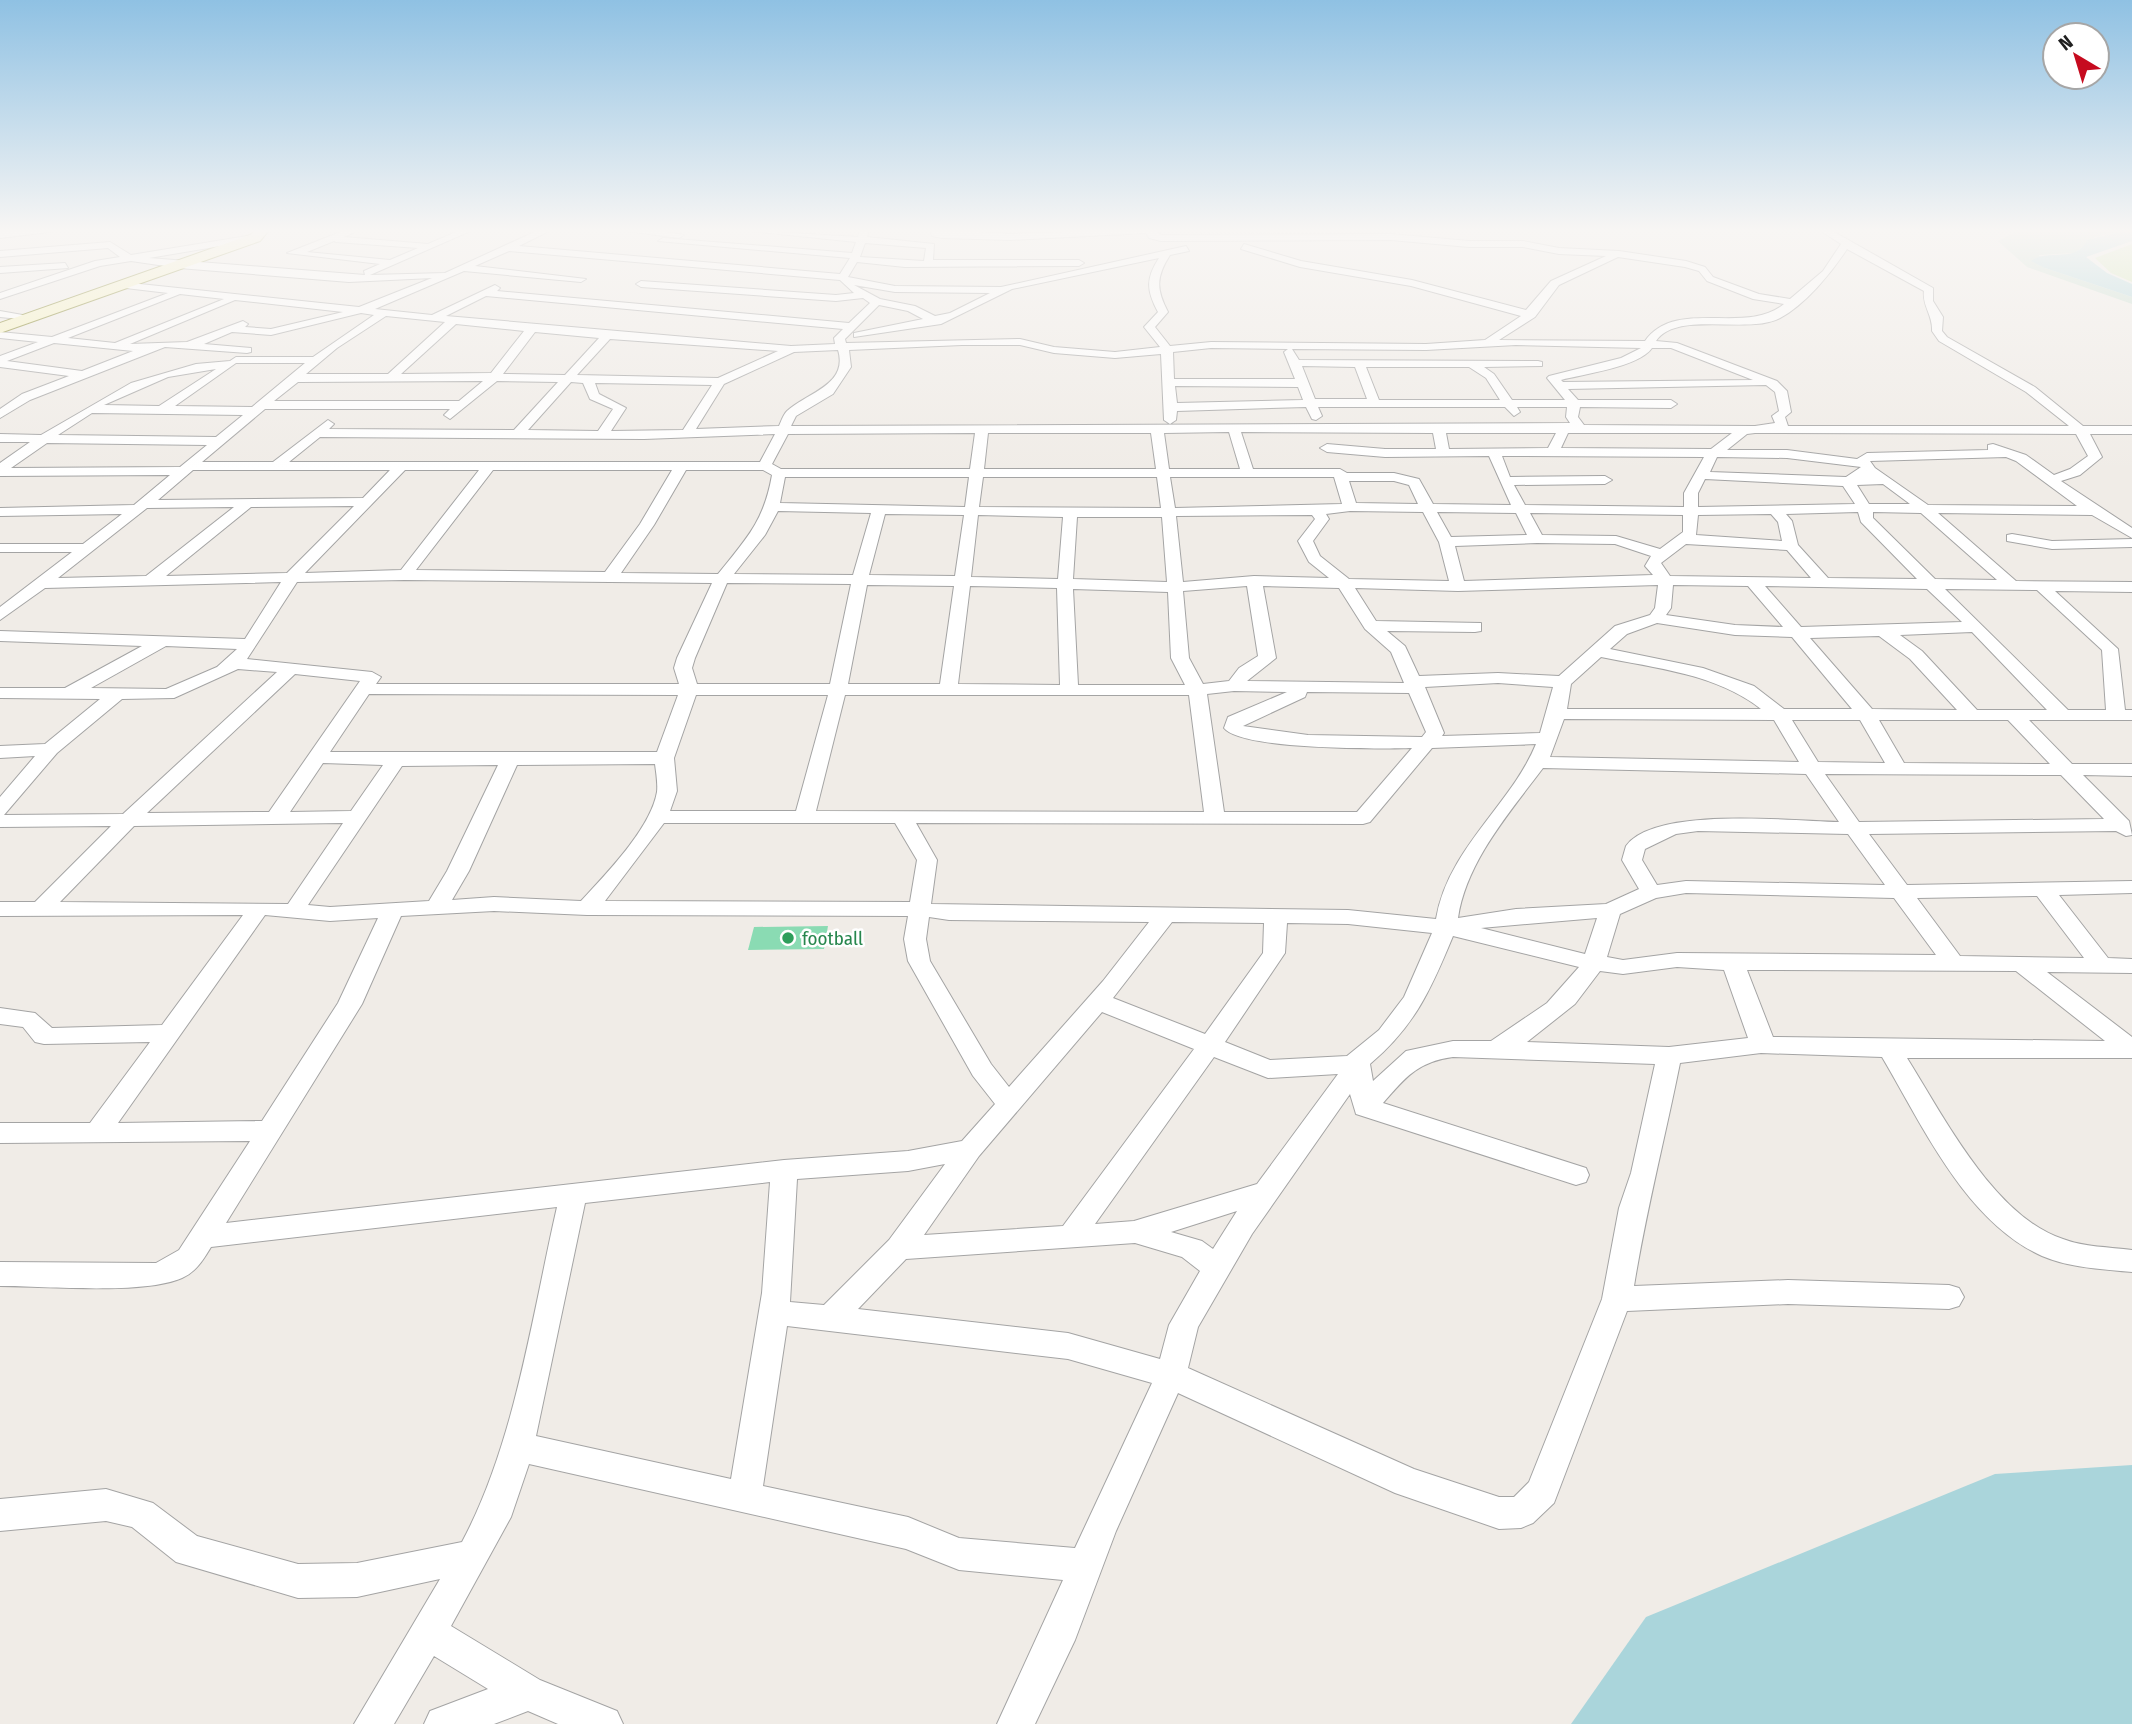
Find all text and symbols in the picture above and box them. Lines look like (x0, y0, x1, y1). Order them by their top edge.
north arrow (2041, 21, 2111, 91)
text: N (2054, 30, 2077, 56)
place label: football (802, 927, 863, 950)
marker: football (780, 930, 796, 946)

